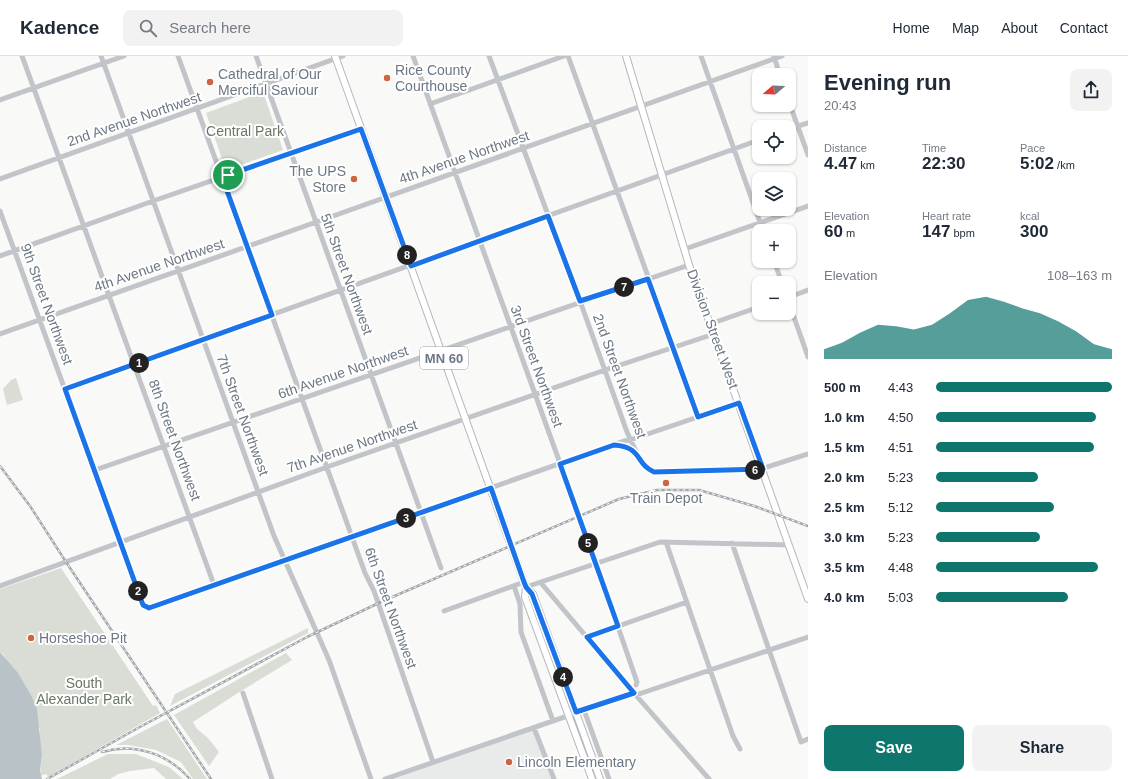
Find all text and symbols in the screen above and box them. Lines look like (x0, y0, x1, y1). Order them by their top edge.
search box (123, 10, 403, 46)
text: Kadence (20, 17, 99, 38)
icon: search (137, 17, 159, 39)
text: Search here (169, 19, 251, 36)
text: Home (893, 20, 930, 36)
text: Map (952, 20, 979, 36)
text: About (1001, 20, 1038, 36)
text: Contact (1060, 20, 1108, 36)
place label: Rice County Courthouse (395, 62, 471, 94)
place label: Cathedral of Our Merciful Saviour (218, 66, 322, 98)
north arrow (752, 68, 796, 112)
map controls (752, 68, 796, 320)
button: share (1070, 69, 1112, 111)
text: Evening run (824, 70, 951, 95)
marker: Rice County Courthouse (382, 73, 392, 83)
marker: Cathedral of Our Merciful Saviour (205, 77, 215, 87)
street label: 2nd Avenue Northwest (65, 89, 203, 149)
text: 20:43 (824, 98, 857, 113)
button: locate (752, 120, 796, 164)
park label: Central Park (206, 123, 285, 139)
street label: 4th Avenue Northwest (397, 127, 531, 187)
text: Distance (824, 142, 867, 154)
text: Time (922, 142, 946, 154)
text: Pace (1020, 142, 1045, 154)
text: 4.47 (824, 154, 857, 173)
text: 22:30 (922, 154, 965, 173)
text: 5:02 (1020, 154, 1054, 173)
pin (211, 158, 245, 192)
text: km (857, 159, 875, 171)
text: /km (1054, 159, 1075, 171)
place label: The UPS Store (289, 163, 346, 195)
icon: arrive (217, 164, 239, 186)
button: layers (752, 172, 796, 216)
marker: The UPS Store (349, 174, 359, 184)
text: Elevation (824, 210, 869, 222)
text: Heart rate (922, 210, 971, 222)
text: kcal (1020, 210, 1040, 222)
street label: 5th Street Northwest (318, 211, 376, 337)
text: 60 (824, 222, 843, 241)
text: 147 (922, 222, 950, 241)
text: 300 (1020, 222, 1048, 241)
button: + (752, 224, 796, 268)
text: m (843, 227, 855, 239)
text: bpm (950, 227, 975, 239)
street label: 4th Avenue Northwest (92, 235, 226, 295)
street label: 9th Street Northwest (18, 241, 76, 367)
pin: 8 (397, 245, 417, 265)
text: 8 (404, 249, 410, 261)
street label: Division Street West (684, 267, 742, 391)
text: Elevation (824, 268, 877, 283)
text: 108–163 m (1047, 268, 1112, 283)
button: − (752, 276, 796, 320)
pin: 7 (614, 277, 634, 297)
text: 7 (621, 281, 627, 293)
street label: 3rd Street Northwest (508, 303, 567, 429)
street label: 2nd Street Northwest (590, 311, 650, 441)
street label: 6th Avenue Northwest (276, 342, 410, 402)
road number: MN 60 (420, 347, 468, 369)
street label: 7th Street Northwest (214, 352, 272, 478)
pin: 1 (129, 353, 149, 373)
text: 1 (136, 357, 142, 369)
street label: 8th Street Northwest (146, 377, 204, 503)
text: 500 m (824, 380, 861, 395)
text: 4:43 (888, 380, 913, 395)
text: 1.0 km (824, 410, 864, 425)
text: 4:50 (888, 410, 913, 425)
street label: 7th Avenue Northwest (285, 416, 419, 476)
text: 1.5 km (824, 440, 864, 455)
text: 4:51 (888, 440, 913, 455)
pin: 6 (745, 460, 765, 480)
text: 6 (752, 464, 758, 476)
text: 2.0 km (824, 470, 864, 485)
text: 5:23 (888, 470, 913, 485)
marker: Train Depot (661, 478, 671, 488)
place label: Train Depot (630, 490, 702, 506)
text: 2.5 km (824, 500, 864, 515)
text: 5:12 (888, 500, 913, 515)
pin: 3 (396, 508, 416, 528)
text: 3 (403, 512, 409, 524)
text: 3.0 km (824, 530, 864, 545)
text: 5:23 (888, 530, 913, 545)
pin: 5 (578, 533, 598, 553)
text: 5 (585, 537, 591, 549)
street label: 6th Street Northwest (362, 545, 420, 671)
text: 3.5 km (824, 560, 864, 575)
text: 4:48 (888, 560, 913, 575)
pin: 2 (128, 581, 148, 601)
text: 2 (135, 585, 141, 597)
text: 4.0 km (824, 590, 864, 605)
text: 5:03 (888, 590, 913, 605)
place label: Horseshoe Pit (39, 630, 127, 646)
marker: Horseshoe Pit (26, 633, 36, 643)
pin: 4 (553, 667, 573, 687)
text: 4 (560, 671, 566, 683)
park label: South Alexander Park (36, 675, 133, 707)
button: Save (824, 725, 964, 771)
button: Share (972, 725, 1112, 771)
place label: Lincoln Elementary (517, 754, 636, 770)
marker: Lincoln Elementary (504, 757, 514, 767)

